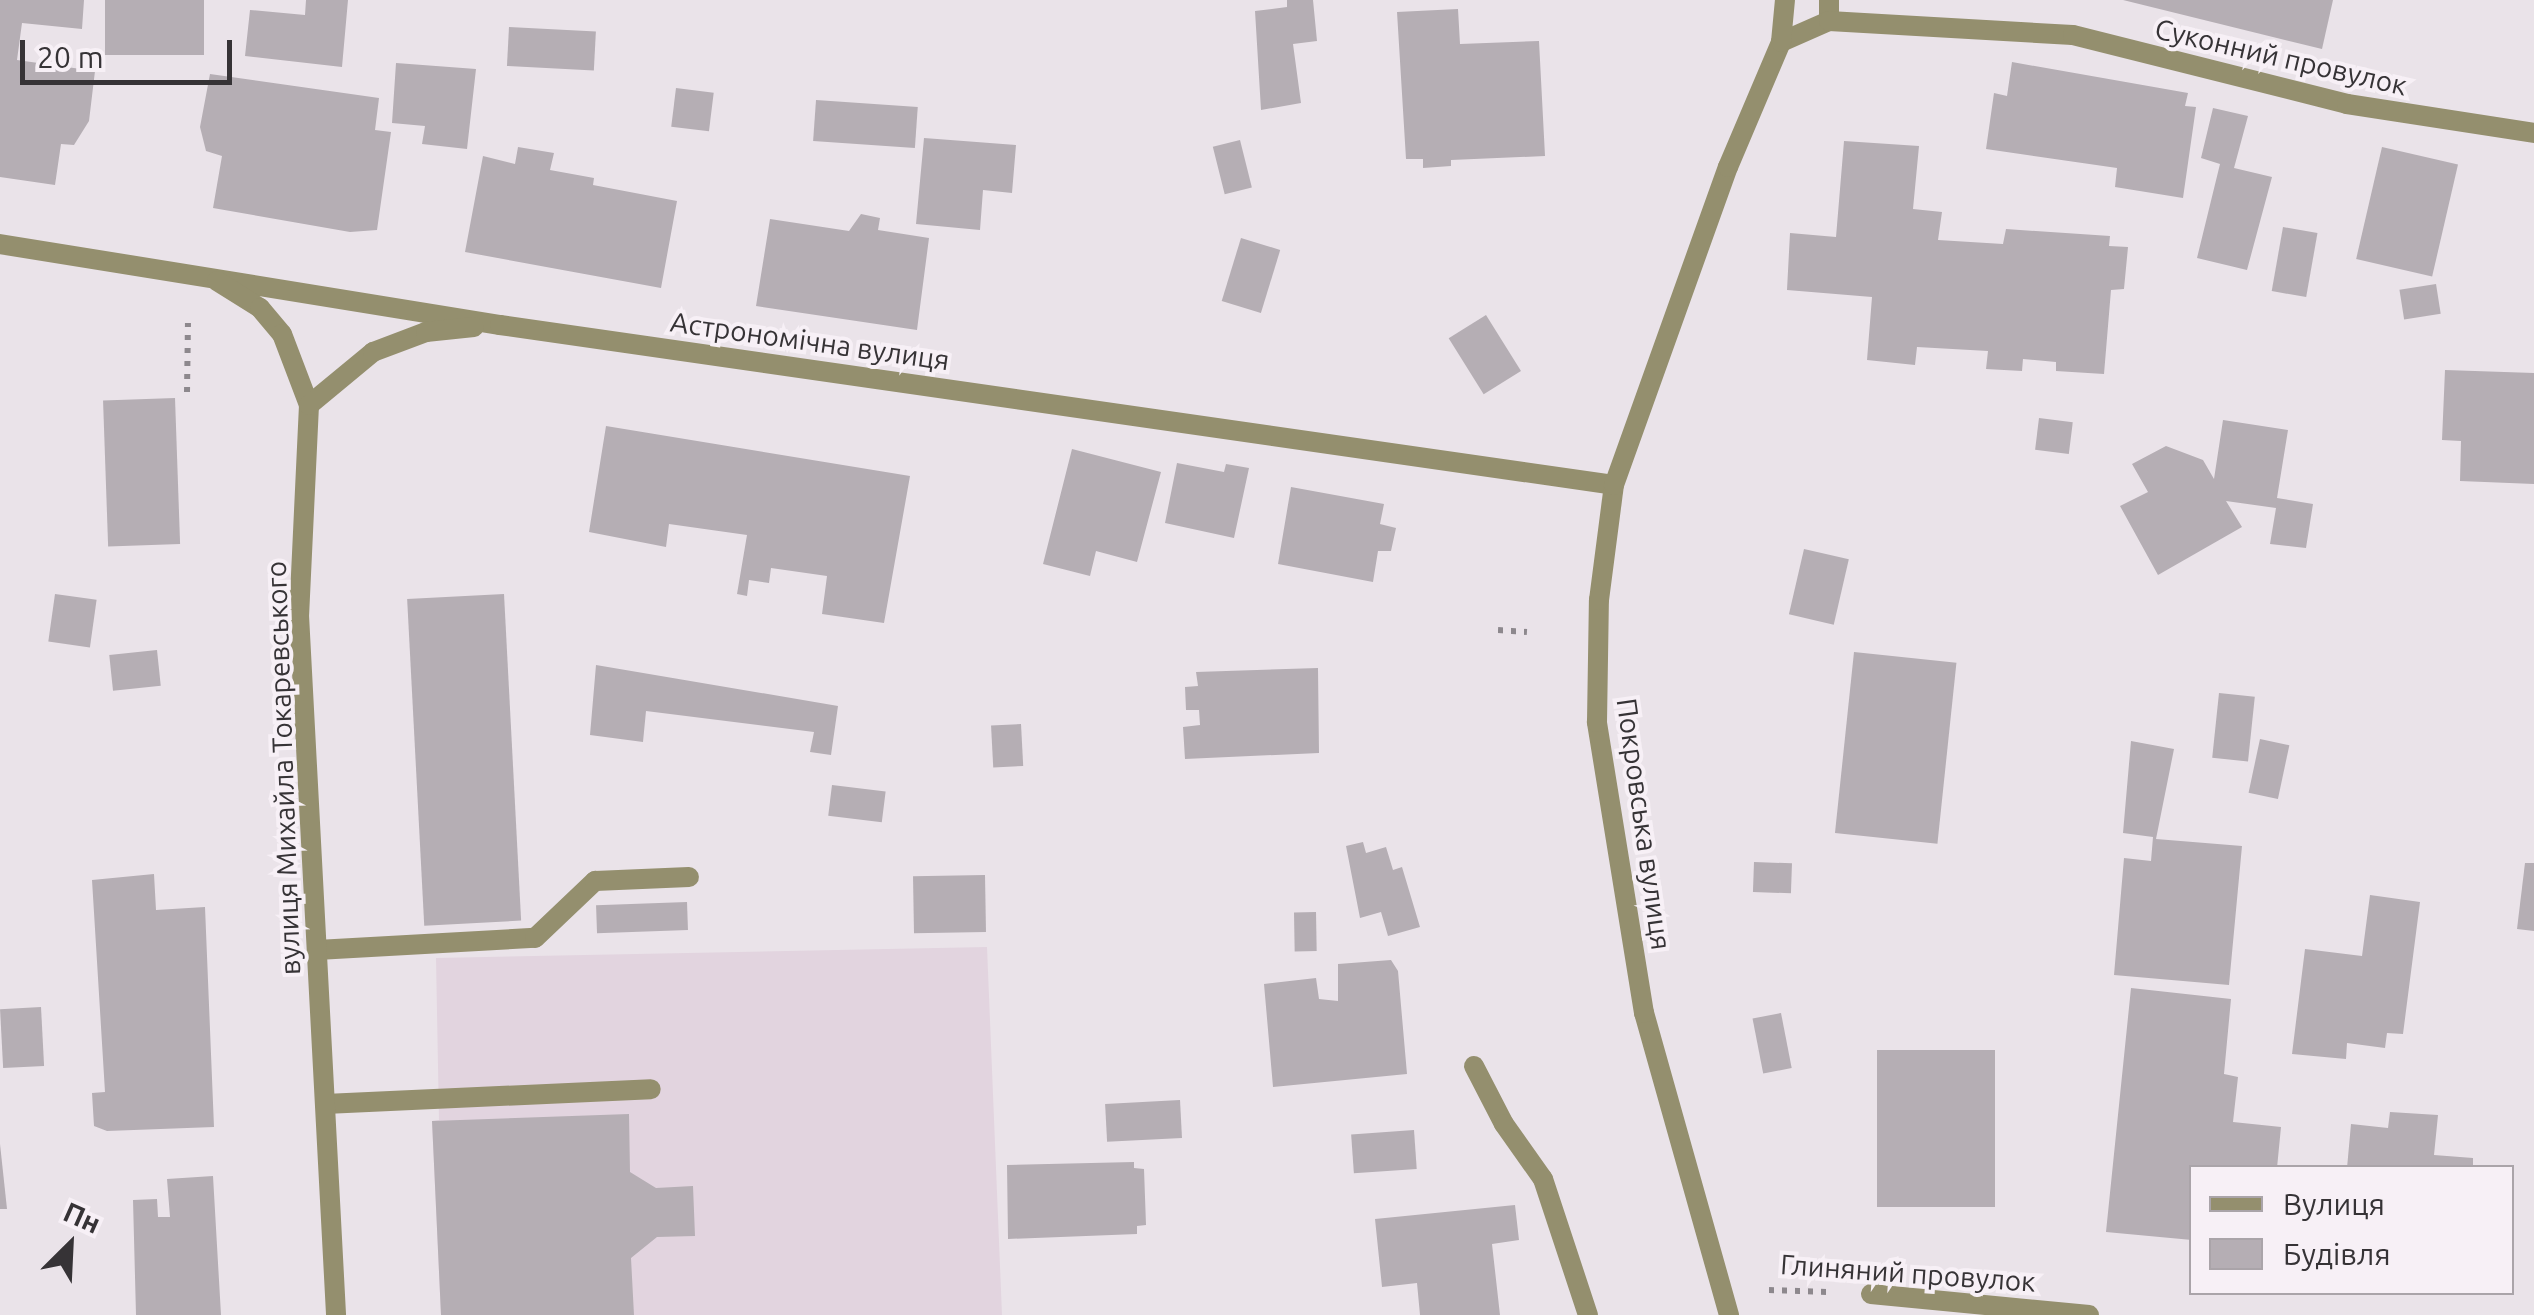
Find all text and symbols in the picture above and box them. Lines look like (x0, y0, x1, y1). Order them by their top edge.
street label: Суконний провулок (2152, 12, 2410, 102)
scale bar (25, 20, 238, 82)
text: 20 m (37, 40, 104, 74)
street label: Астрономічна вулиця (668, 305, 952, 377)
street label: вулиця Михайла Токаревського (259, 560, 307, 976)
street label: Покровська вулиця (1610, 696, 1678, 952)
legend (2189, 1165, 2514, 1295)
text: Вулиця (2283, 1187, 2385, 1221)
north arrow (20, 1195, 120, 1295)
text: Пн (59, 1196, 105, 1239)
text: Будівля (2283, 1237, 2391, 1271)
street label: Глиняний провулок (1779, 1247, 2037, 1299)

